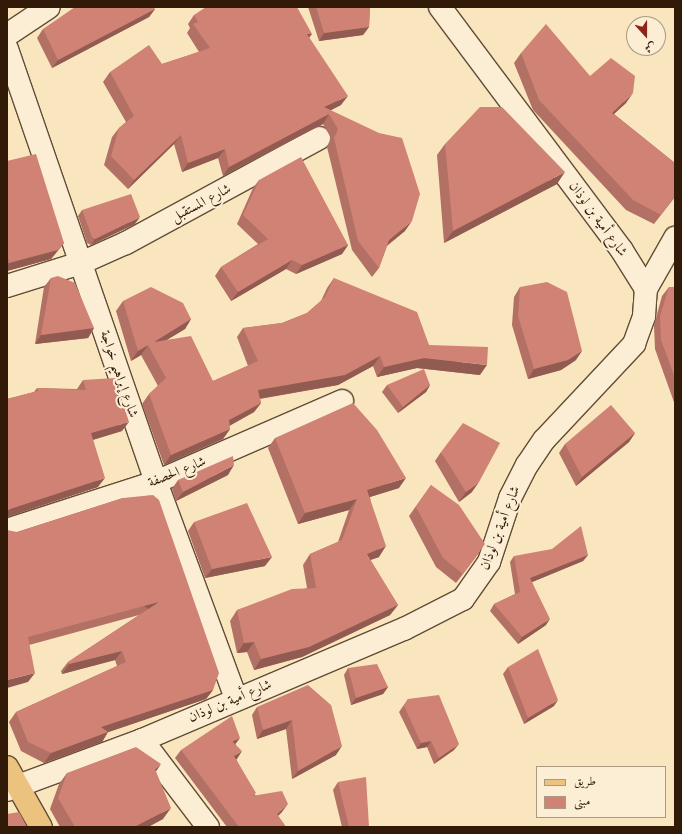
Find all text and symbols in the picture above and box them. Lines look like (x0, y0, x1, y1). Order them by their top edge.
north arrow (626, 16, 666, 56)
text: ش (643, 40, 657, 54)
street label: شارع أمية بن لوذان (565, 178, 631, 260)
street label: شارع المستقبل (168, 180, 234, 226)
street label: شارع إبراهيم خواجة (96, 328, 142, 420)
street label: شارع الحصفة (146, 453, 208, 491)
street label: شارع أمية بن لوذان (476, 484, 524, 572)
street label: شارع أمية بن لوذان (186, 676, 274, 726)
legend (536, 766, 666, 818)
text: طريق (574, 776, 596, 788)
text: مبنى (574, 796, 590, 808)

